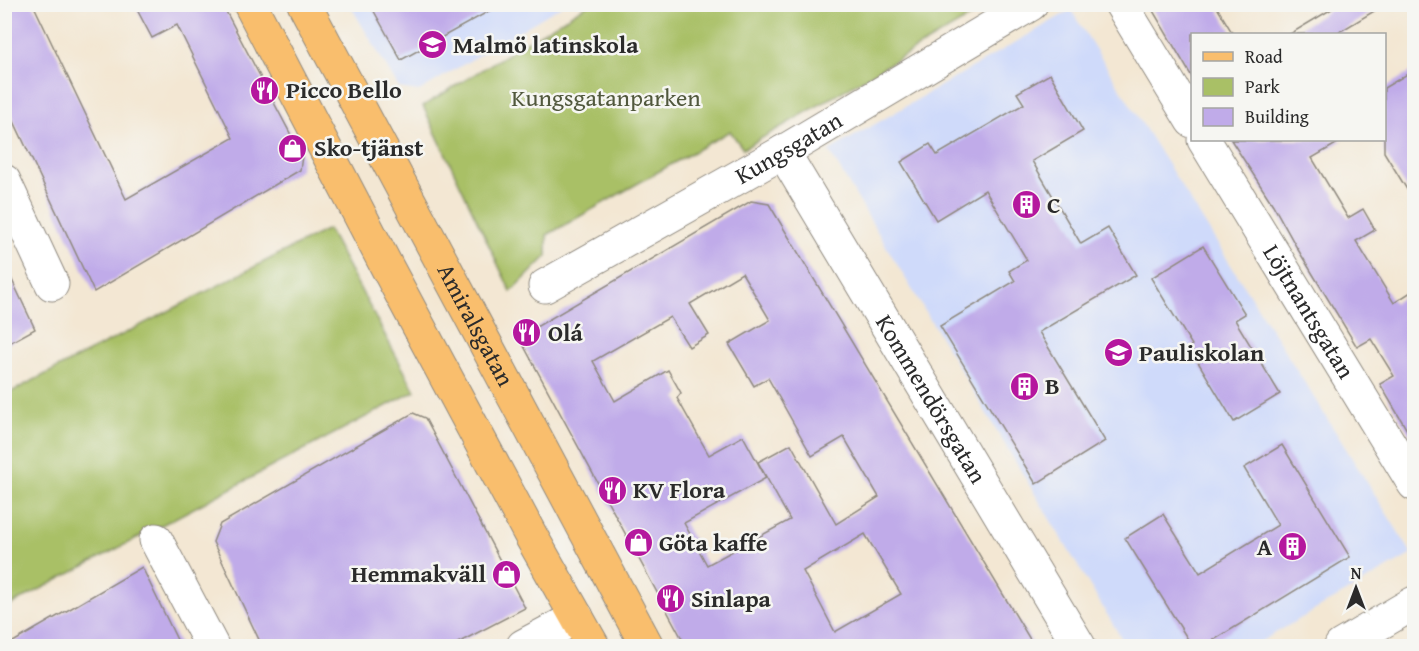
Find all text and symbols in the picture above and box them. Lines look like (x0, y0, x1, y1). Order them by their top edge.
place label: Malmö latinskola (453, 27, 639, 62)
school or university icon: Malmö latinskola (416, 29, 448, 61)
legend (1191, 33, 1386, 141)
text: Road (1245, 43, 1283, 70)
place label: Picco Bello (286, 72, 402, 107)
text: Park (1245, 73, 1281, 100)
restaurant icon: Picco Bello (249, 74, 281, 106)
park label: Kungsgatanparken (511, 80, 701, 115)
street label: Kungsgatan (728, 102, 849, 193)
text: Building (1245, 103, 1309, 130)
place label: Sko-tjänst (314, 130, 423, 165)
shop icon: Sko-tjänst (277, 132, 309, 164)
place label: C (1047, 187, 1061, 222)
building icon: C (1010, 189, 1042, 221)
street label: Löjtnantsgatan (1255, 237, 1364, 386)
street label: Amiralsgatan (429, 257, 523, 393)
street label: Kommendörsgatan (867, 308, 996, 490)
place label: Olá (548, 315, 584, 350)
restaurant icon: Olá (511, 317, 543, 349)
place label: Pauliskolan (1139, 335, 1264, 370)
school or university icon: Pauliskolan (1102, 337, 1134, 369)
place label: B (1045, 368, 1060, 403)
building icon: B (1008, 370, 1040, 402)
place label: KV Flora (633, 472, 726, 507)
restaurant icon: KV Flora (596, 474, 628, 506)
place label: Göta kaffe (659, 525, 768, 560)
shop icon: Göta kaffe (622, 527, 654, 559)
place label: A (1257, 529, 1273, 564)
building icon: A (1277, 531, 1309, 563)
place label: Hemmakväll (351, 556, 487, 591)
shop icon: Hemmakväll (491, 558, 523, 590)
north arrow (1326, 558, 1386, 618)
text: N (1351, 561, 1362, 585)
place label: Sinlapa (691, 581, 772, 616)
restaurant icon: Sinlapa (654, 583, 686, 615)

